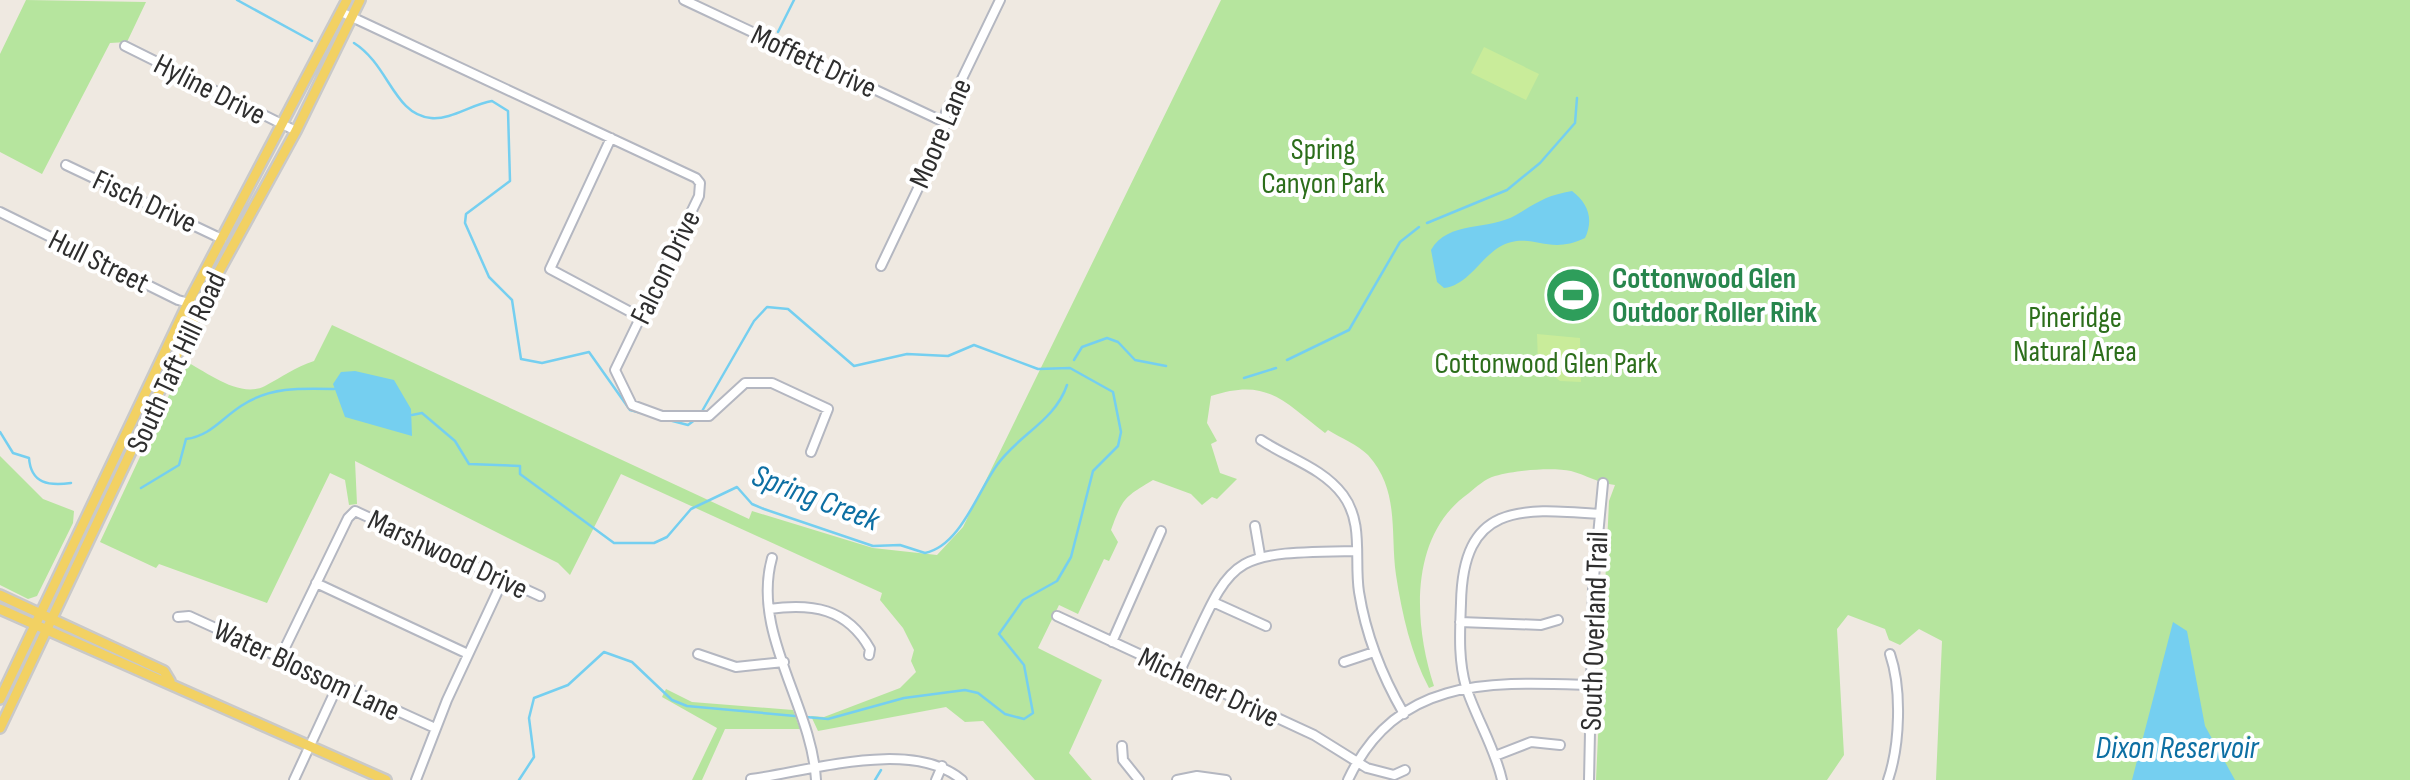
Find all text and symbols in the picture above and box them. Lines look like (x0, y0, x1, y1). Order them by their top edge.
street label: Moffett Drive (745, 17, 882, 107)
street label: Hyline Drive (148, 46, 271, 133)
street label: Moore Lane (902, 73, 980, 193)
park label: Spring Canyon Park (1261, 132, 1385, 202)
street label: Fisch Drive (87, 162, 202, 242)
street label: Falcon Drive (623, 205, 709, 330)
street label: Hull Street (43, 222, 155, 302)
place label: Cottonwood Glen Outdoor Roller Rink (1612, 261, 1817, 331)
sports icon: Cottonwood Glen Outdoor Roller Rink (1543, 265, 1603, 325)
street label: South Taft Hill Road (119, 266, 235, 459)
park label: Pineridge Natural Area (2013, 300, 2137, 370)
park label: Cottonwood Glen Park (1434, 346, 1658, 382)
water label: Spring Creek (746, 456, 886, 541)
street label: Marshwood Drive (362, 502, 533, 608)
street label: South Overland Trail (1574, 531, 1616, 731)
street label: Water Blossom Lane (208, 612, 405, 730)
street label: Michener Drive (1133, 640, 1285, 736)
water label: Dixon Reservoir (2095, 729, 2260, 768)

